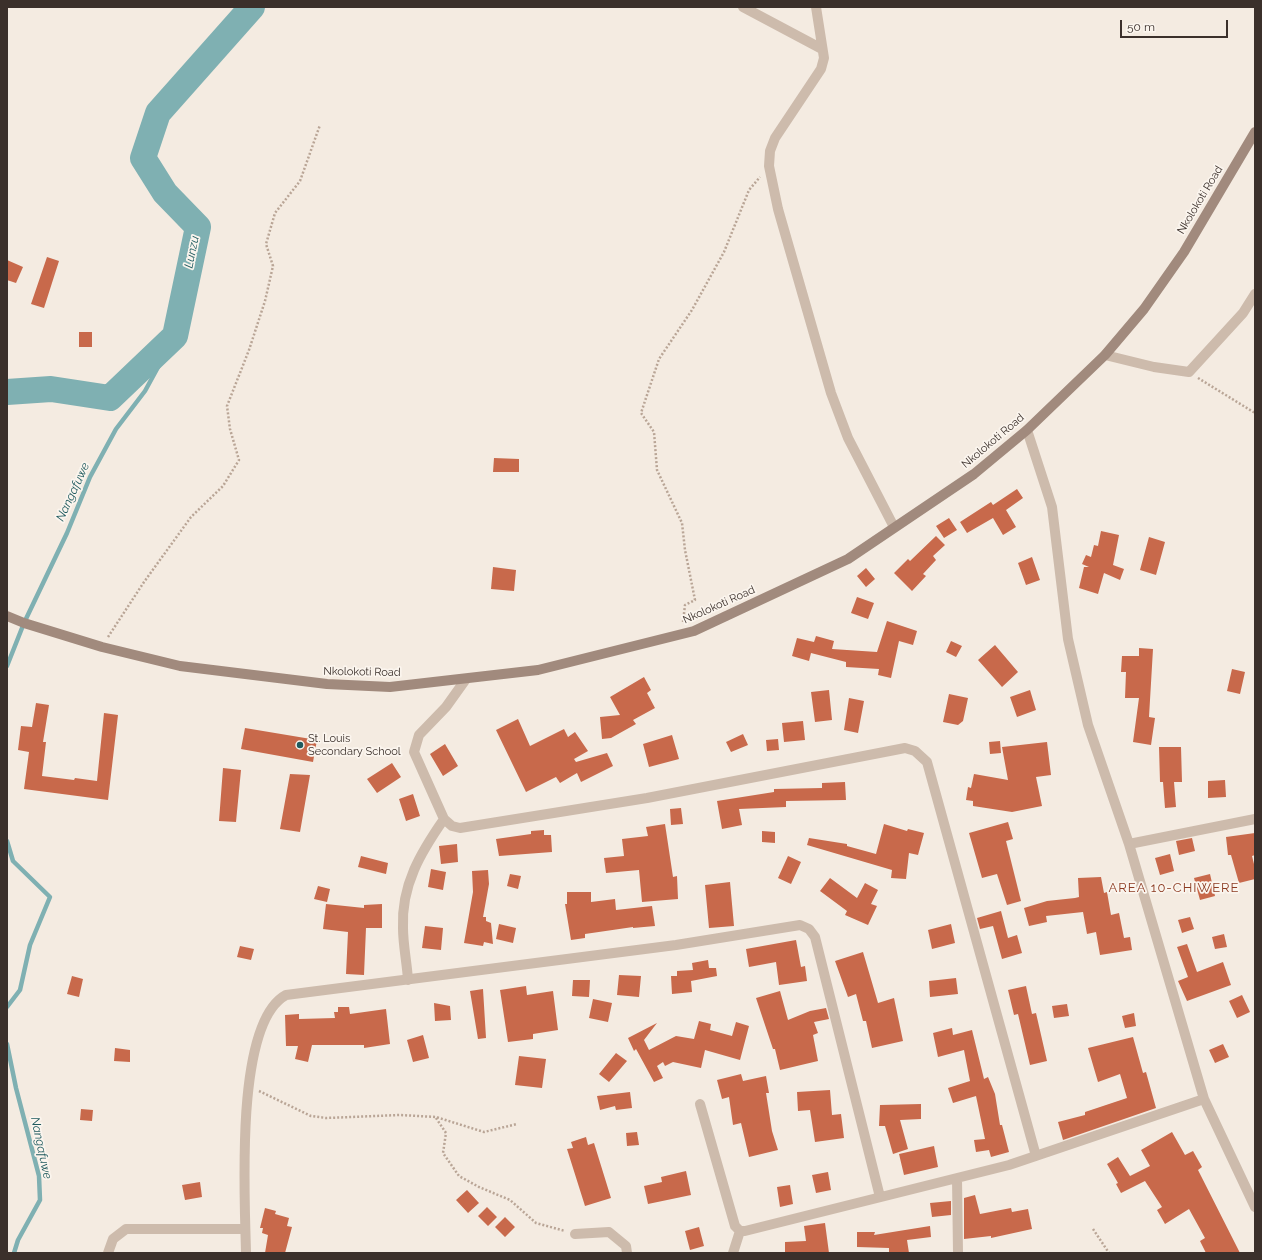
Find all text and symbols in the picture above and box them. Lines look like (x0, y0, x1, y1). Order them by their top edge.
scale bar (1122, 12, 1230, 38)
text: 50 m (1127, 20, 1155, 34)
street label: Nkolokoti Road (1174, 163, 1226, 237)
water label: Lunzu (182, 235, 202, 269)
street label: Nkolokoti Road (959, 411, 1027, 471)
water label: Nangafuwe (53, 460, 93, 524)
street label: Nkolokoti Road (681, 583, 757, 627)
street label: Nkolokoti Road (323, 665, 401, 679)
place label: St. Louis Secondary School (308, 732, 401, 758)
marker: St. Louis Secondary School (295, 740, 305, 750)
district label: AREA 10-CHIWERE (1109, 880, 1239, 896)
water label: Nangafuwe (27, 1116, 55, 1180)

